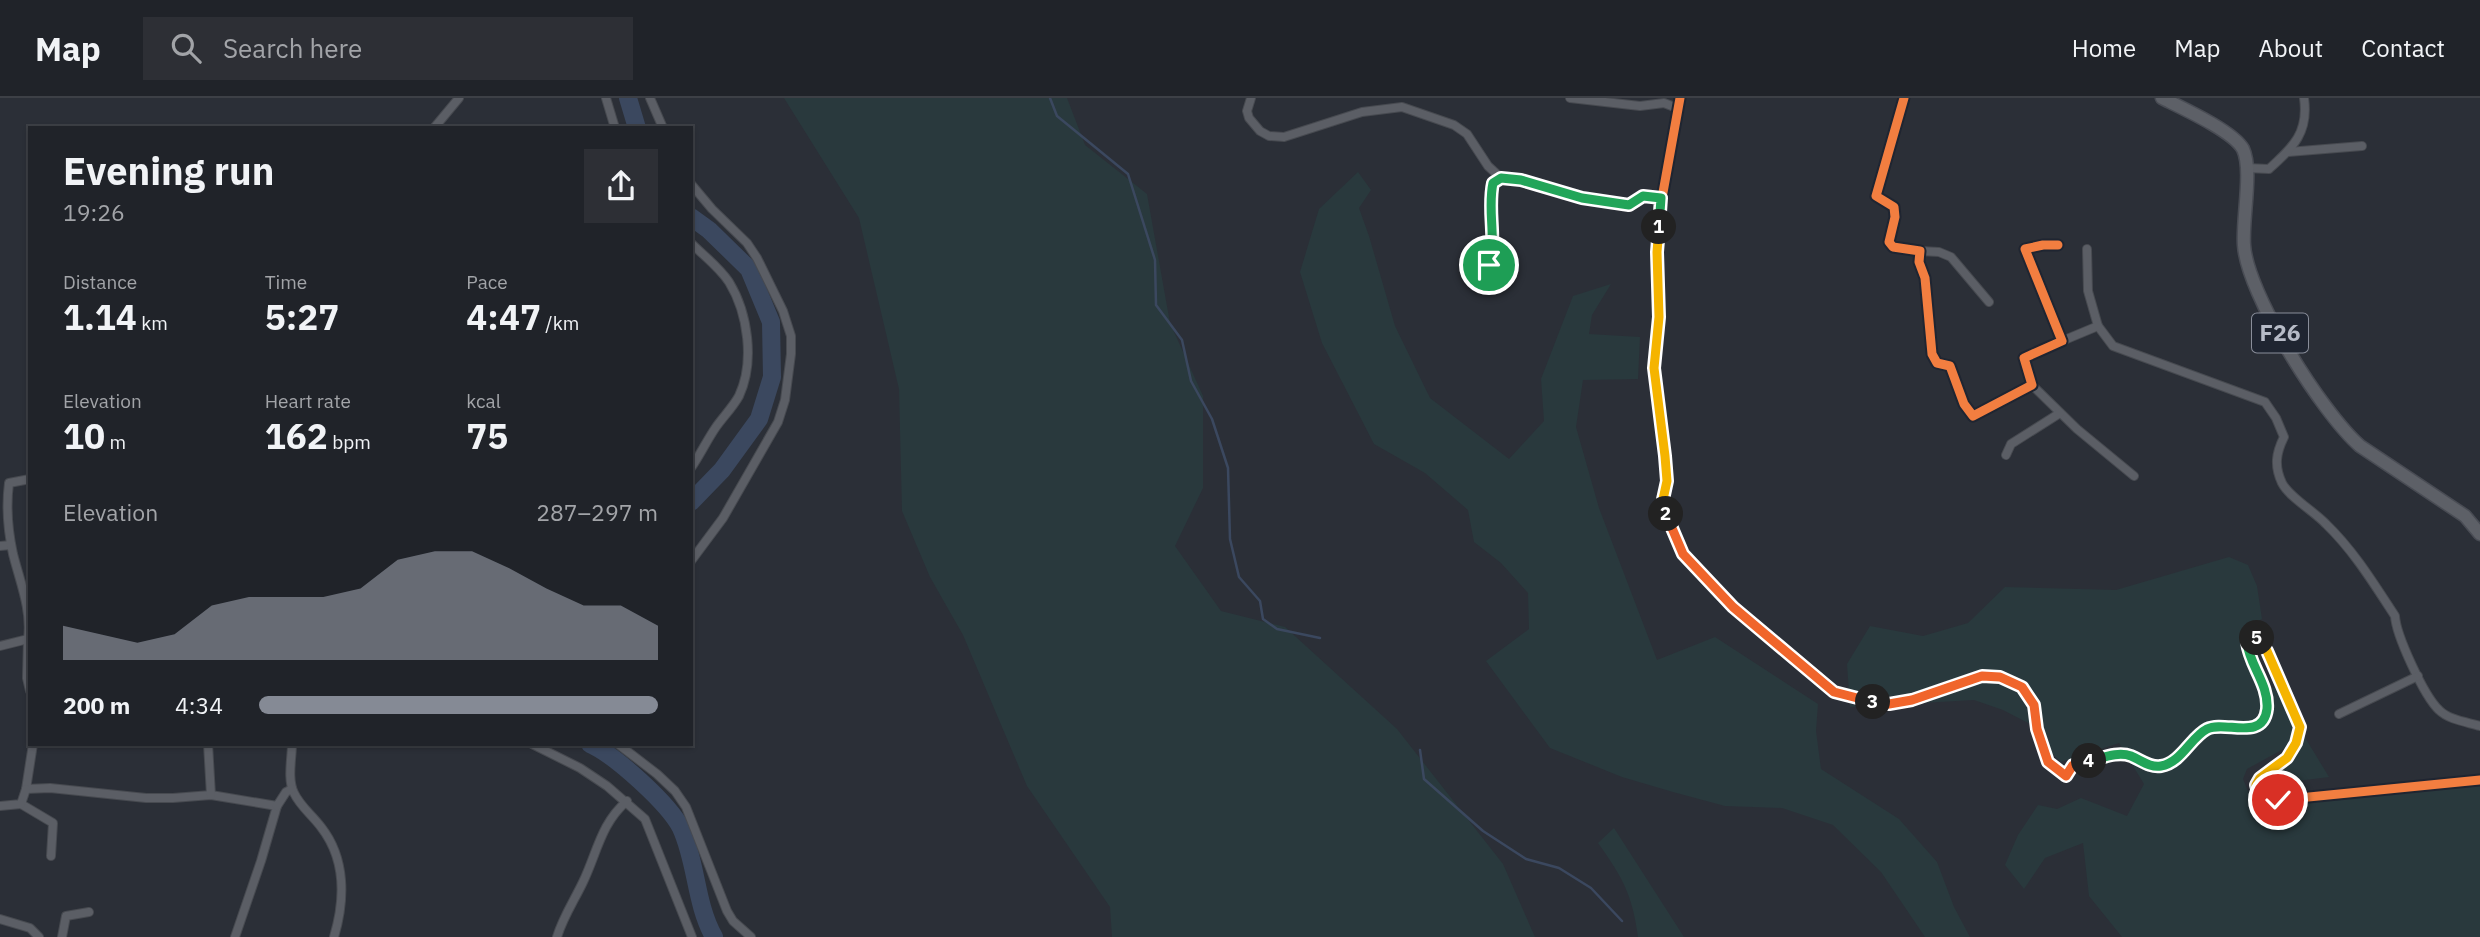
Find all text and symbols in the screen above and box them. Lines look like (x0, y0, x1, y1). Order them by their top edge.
search box (143, 17, 633, 80)
text: Map (35, 27, 101, 70)
icon: search (167, 29, 205, 67)
text: Search here (223, 31, 362, 65)
text: Home (2072, 32, 2136, 64)
text: Map (2174, 32, 2220, 64)
text: About (2258, 32, 2323, 64)
text: Contact (2361, 32, 2445, 64)
text: Evening run (63, 146, 274, 195)
button: share (584, 149, 658, 223)
text: 19:26 (63, 197, 125, 227)
pin: 1 (1642, 209, 1676, 244)
text: 1 (1653, 214, 1664, 238)
pin (1459, 235, 1519, 295)
icon: arrive (1470, 246, 1508, 284)
text: Distance (63, 270, 137, 294)
text: Time (265, 270, 307, 294)
text: Pace (466, 270, 508, 294)
text: 1.14 (63, 294, 137, 340)
text: 5:27 (265, 294, 339, 340)
text: 4:47 (466, 294, 541, 340)
text: km (137, 311, 168, 335)
text: /km (541, 311, 579, 335)
road number: F26 (2252, 314, 2308, 352)
text: Elevation (63, 389, 142, 413)
text: Heart rate (265, 389, 351, 413)
text: kcal (466, 389, 501, 413)
text: 10 (63, 413, 105, 459)
text: 162 (265, 413, 328, 459)
text: 75 (466, 413, 508, 459)
text: m (105, 430, 126, 454)
text: bpm (328, 430, 371, 454)
pin: 2 (1648, 496, 1684, 532)
text: Elevation (63, 497, 158, 527)
text: 287–297 m (536, 497, 658, 527)
text: 2 (1660, 501, 1671, 525)
pin: 5 (2240, 620, 2274, 656)
text: 5 (2251, 625, 2262, 649)
pin: 3 (1856, 684, 1890, 720)
text: 3 (1867, 689, 1878, 713)
text: 200 m (63, 690, 130, 720)
text: 4:34 (175, 690, 223, 720)
pin: 4 (2072, 744, 2106, 778)
text: 4 (2083, 748, 2094, 772)
pin (2248, 770, 2308, 830)
icon: check (2259, 781, 2297, 819)

